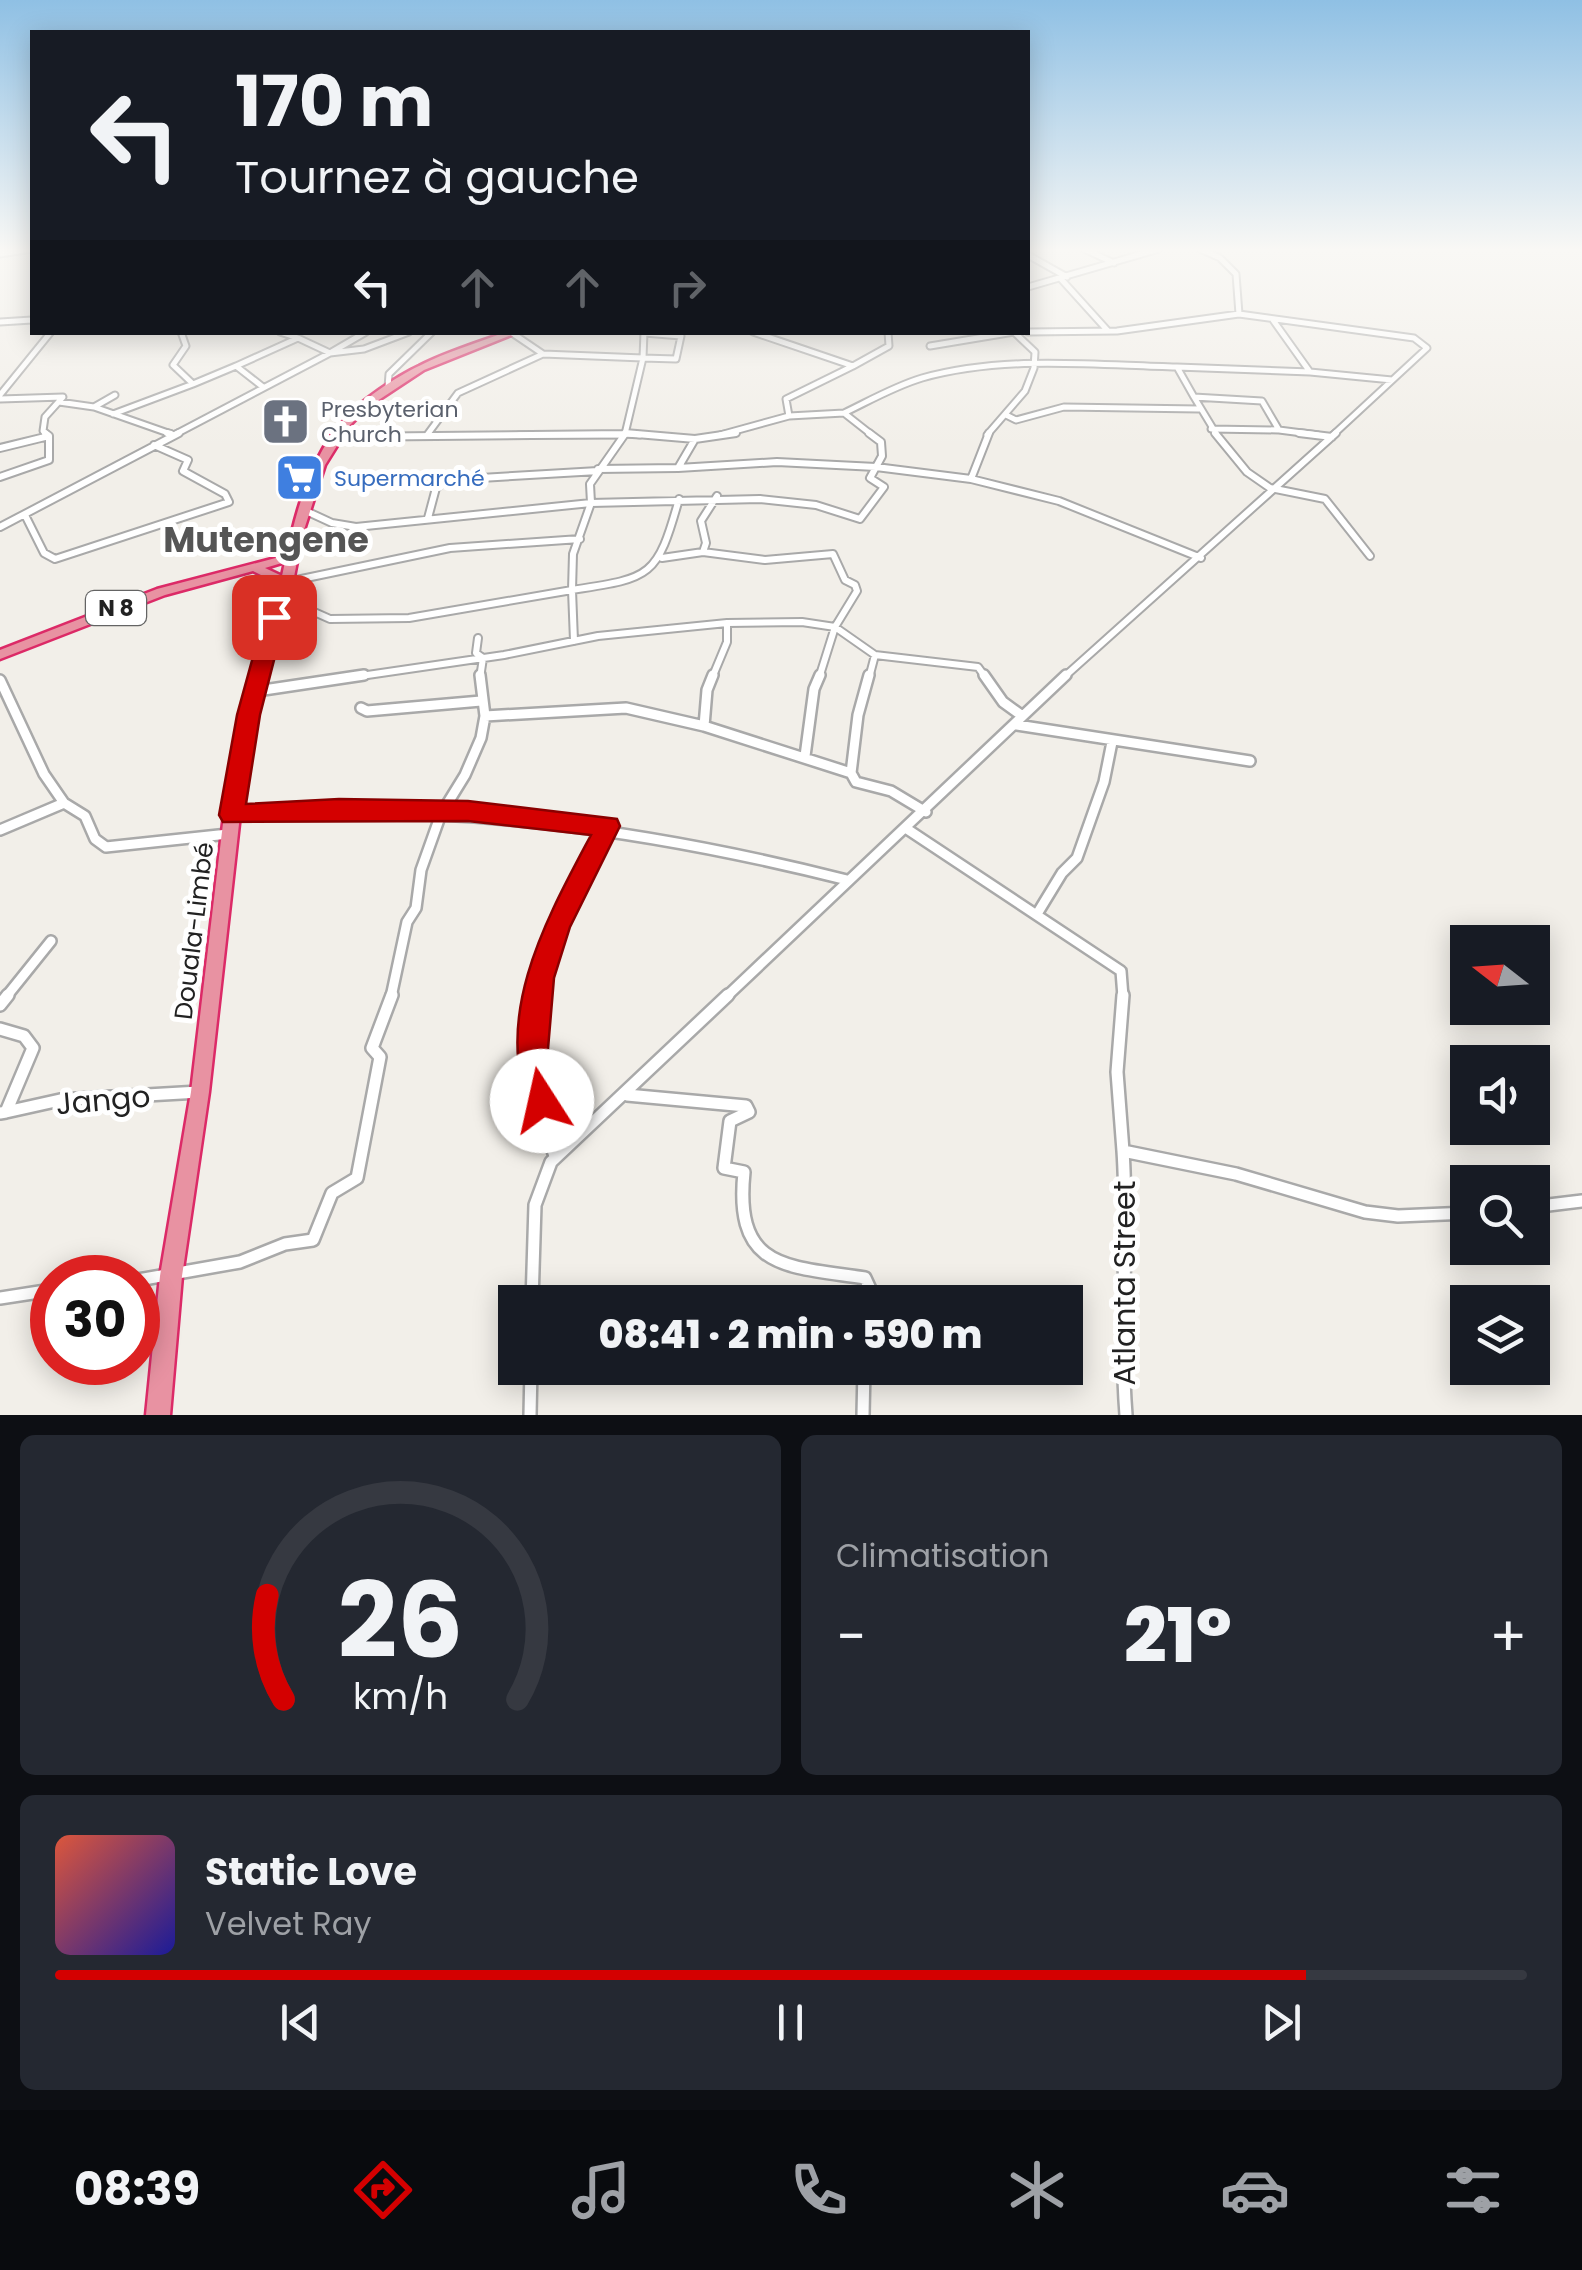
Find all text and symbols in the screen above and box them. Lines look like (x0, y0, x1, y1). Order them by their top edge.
text: 170 m (235, 52, 433, 151)
icon: left (70, 70, 200, 200)
text: Tournez à gauche (235, 146, 639, 209)
icon: left (345, 260, 400, 315)
icon: ahead (450, 260, 505, 315)
icon: ahead (555, 260, 610, 315)
icon: right (660, 260, 715, 315)
place label: Presbyterian Church (321, 394, 459, 450)
church icon: Presbyterian Church (260, 396, 312, 448)
supermarket icon: Supermarché (273, 452, 325, 504)
place label: Supermarché (334, 463, 485, 494)
district label: Mutengene (163, 515, 369, 564)
pin (232, 575, 317, 660)
icon: arrive (247, 590, 302, 645)
road number: N 8 (86, 591, 146, 625)
street label: Douala-Limbé (166, 840, 222, 1022)
north arrow (1450, 925, 1550, 1025)
map controls (1450, 925, 1550, 1385)
button: sound (1450, 1045, 1550, 1145)
position arrow (490, 1049, 594, 1153)
street label: Jango (54, 1074, 152, 1126)
button: search (1450, 1165, 1550, 1265)
street label: Atlanta Street (1103, 1180, 1146, 1386)
speed limit sign: 30 (30, 1255, 160, 1385)
button: layers (1450, 1285, 1550, 1385)
text: 08:41 · 2 min · 590 m (599, 1308, 982, 1361)
text: Climatisation (836, 1533, 1049, 1578)
text: 26 (338, 1548, 463, 1693)
text: 21° (1124, 1583, 1232, 1688)
text: − (836, 1598, 866, 1675)
text: + (1489, 1598, 1527, 1675)
text: km/h (353, 1671, 448, 1722)
text: Static Love (205, 1845, 417, 1898)
text: Velvet Ray (205, 1901, 371, 1946)
icon: previous (273, 1995, 328, 2050)
icon: pause (763, 1995, 818, 2050)
icon: next (1254, 1995, 1309, 2050)
icon: directions (348, 2155, 418, 2225)
icon: music (566, 2155, 636, 2225)
icon: phone (784, 2155, 854, 2225)
icon: climate (1002, 2155, 1072, 2225)
icon: car (1220, 2155, 1290, 2225)
icon: filters (1438, 2155, 1508, 2225)
text: 08:39 (74, 2158, 200, 2221)

